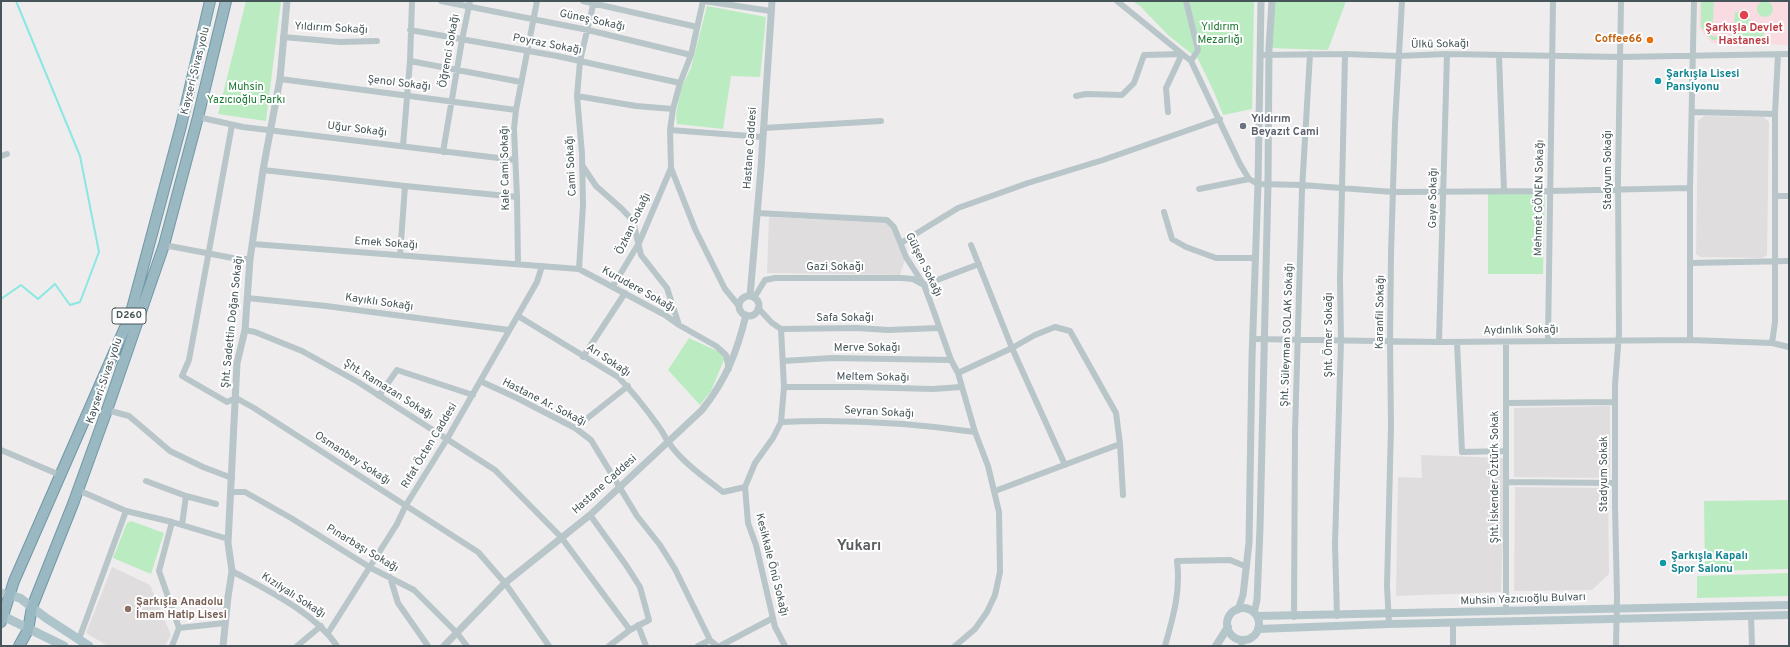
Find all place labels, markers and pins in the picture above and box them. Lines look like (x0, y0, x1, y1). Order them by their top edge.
marker: Şarkışla Devlet Hastanesi (1738, 9, 1750, 21)
place label: Şarkışla Devlet Hastanesi (1705, 22, 1783, 48)
place label: Coffee66 (1595, 33, 1642, 47)
marker: Coffee66 (1645, 35, 1655, 45)
place label: Şarkışla Lisesi Pansiyonu (1666, 68, 1739, 94)
marker: Şarkışla Lisesi Pansiyonu (1653, 76, 1663, 86)
place label: Yıldırım Beyazıt Cami (1251, 113, 1319, 139)
marker: Yıldırım Beyazıt Cami (1238, 121, 1248, 131)
place label: Şarkışla Kapalı Spor Salonu (1671, 550, 1748, 576)
marker: Şarkışla Kapalı Spor Salonu (1658, 558, 1668, 568)
place label: Şarkışla Anadolu İmam Hatip Lisesi (136, 596, 227, 622)
marker: Şarkışla Anadolu İmam Hatip Lisesi (123, 604, 133, 614)

